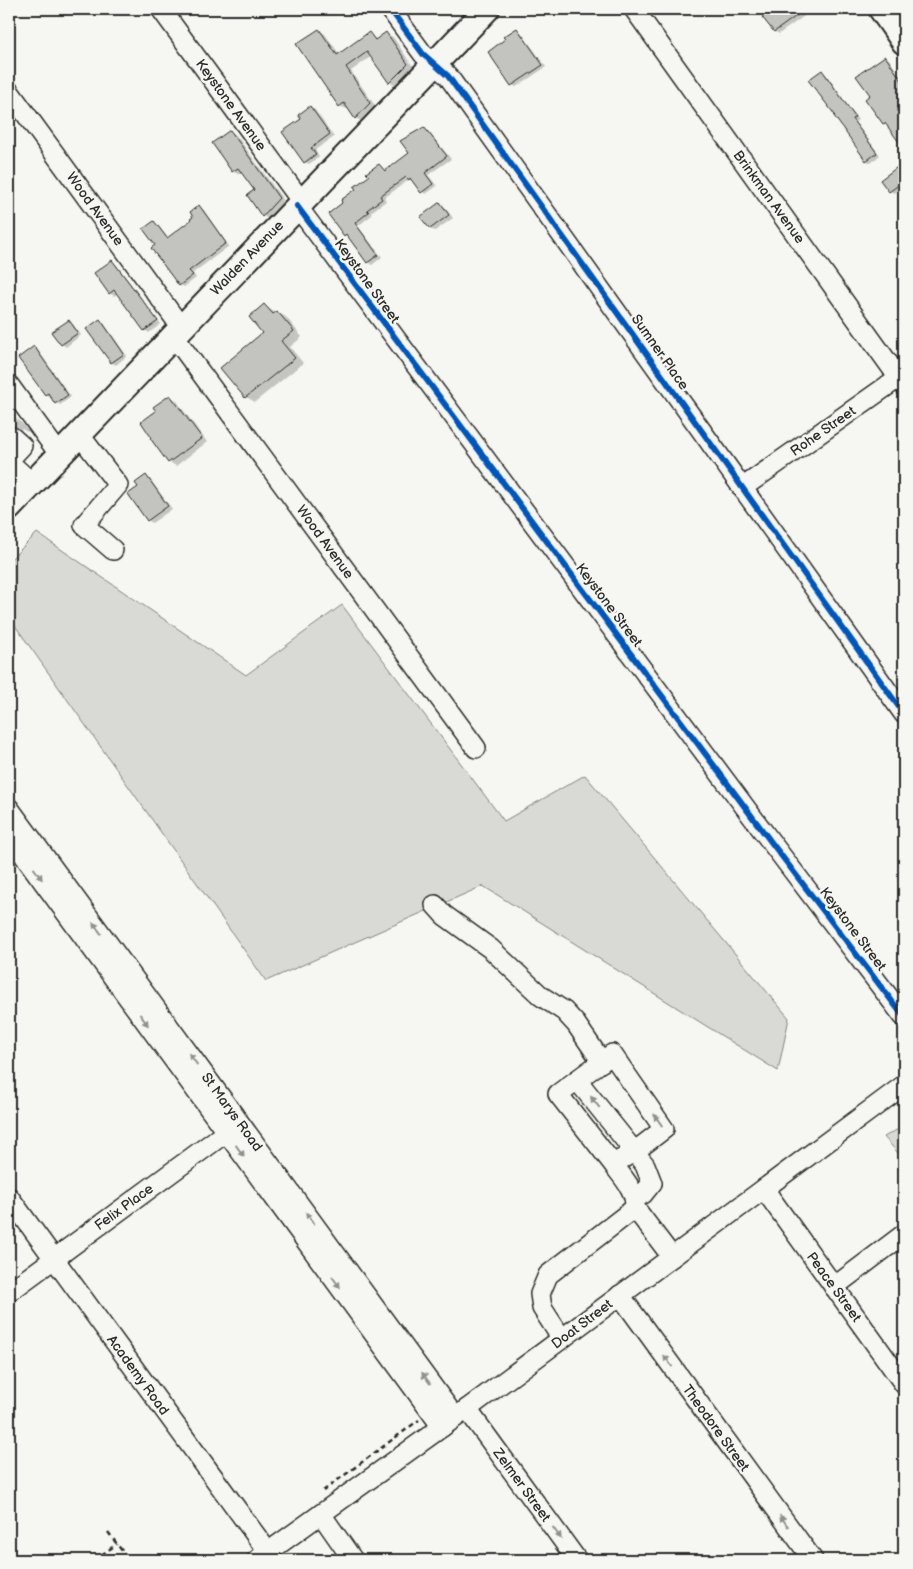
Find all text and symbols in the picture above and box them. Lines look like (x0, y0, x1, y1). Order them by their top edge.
street label: Keystone Avenue (192, 56, 270, 154)
street label: Brinkman Avenue (730, 147, 808, 247)
street label: Wood Avenue (63, 169, 127, 249)
street label: Walden Avenue (207, 217, 287, 299)
street label: Keystone Street (331, 235, 404, 327)
street label: Sumner Place (628, 311, 692, 393)
street label: Rohe Street (787, 402, 860, 460)
street label: Wood Avenue (293, 502, 357, 582)
street label: Keystone Street (572, 560, 646, 651)
one-way arrow (32, 867, 43, 880)
street label: Keystone Street (816, 884, 890, 975)
one-way arrow (92, 921, 102, 935)
one-way arrow (139, 1013, 149, 1027)
one-way arrow (188, 1052, 198, 1066)
street label: St Marys Road (198, 1069, 266, 1155)
one-way arrow (589, 1096, 600, 1109)
one-way arrow (653, 1114, 663, 1127)
one-way arrow (235, 1144, 245, 1158)
street label: Felix Place (91, 1180, 157, 1234)
one-way arrow (305, 1212, 315, 1225)
street label: Peace Street (803, 1249, 865, 1326)
one-way arrow (331, 1275, 341, 1289)
street label: Doat Street (548, 1295, 616, 1352)
street label: Academy Road (103, 1332, 173, 1418)
one-way arrow (663, 1354, 673, 1368)
one-way arrow (421, 1372, 432, 1385)
street label: Theodore Street (679, 1381, 754, 1475)
street label: Zelmer Street (489, 1444, 555, 1526)
one-way arrow (779, 1514, 789, 1528)
one-way arrow (552, 1527, 562, 1540)

